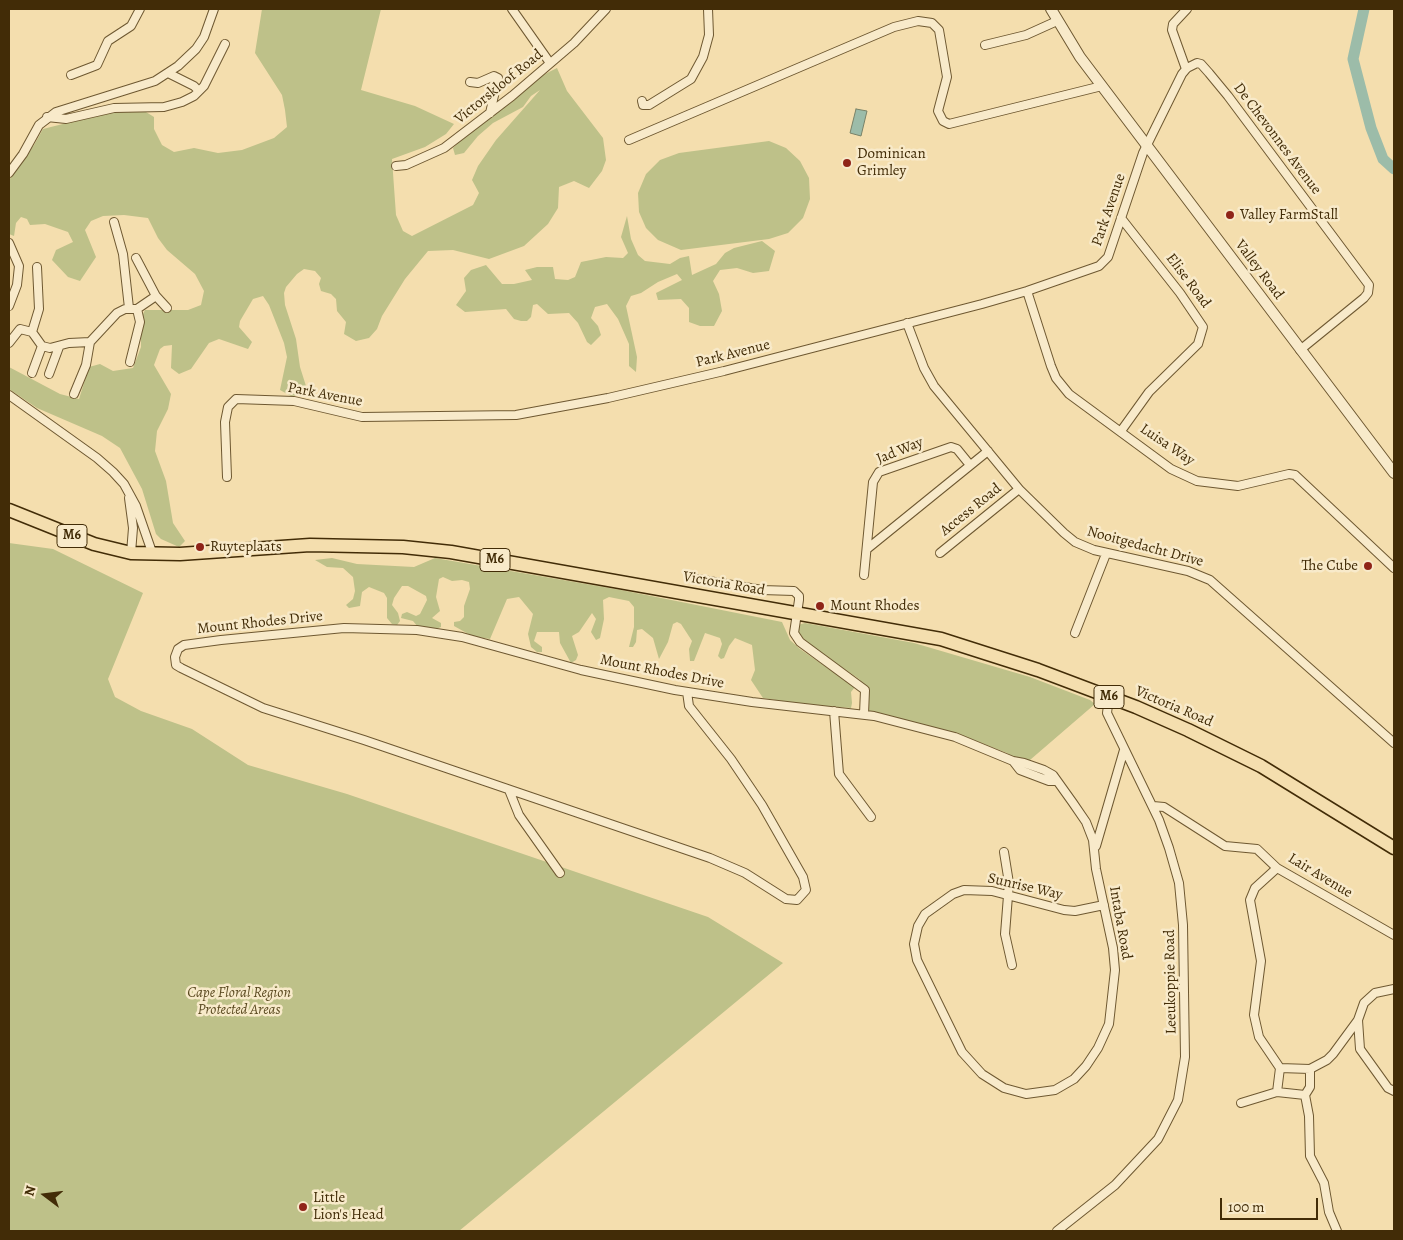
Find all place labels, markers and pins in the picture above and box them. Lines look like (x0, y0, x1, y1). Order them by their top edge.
place label: Dominican Grimley (857, 145, 926, 180)
marker: Dominican Grimley (841, 157, 853, 169)
place label: Valley FarmStall (1240, 206, 1338, 224)
marker: Valley FarmStall (1224, 209, 1236, 221)
place label: Ruyteplaats (210, 538, 282, 556)
marker: Ruyteplaats (194, 541, 206, 553)
place label: The Cube (1302, 557, 1358, 575)
marker: The Cube (1362, 560, 1374, 572)
place label: Mount Rhodes (830, 597, 919, 615)
marker: Mount Rhodes (814, 600, 826, 612)
place label: Little Lion's Head (313, 1189, 384, 1224)
marker: Little Lion's Head (297, 1201, 309, 1213)

